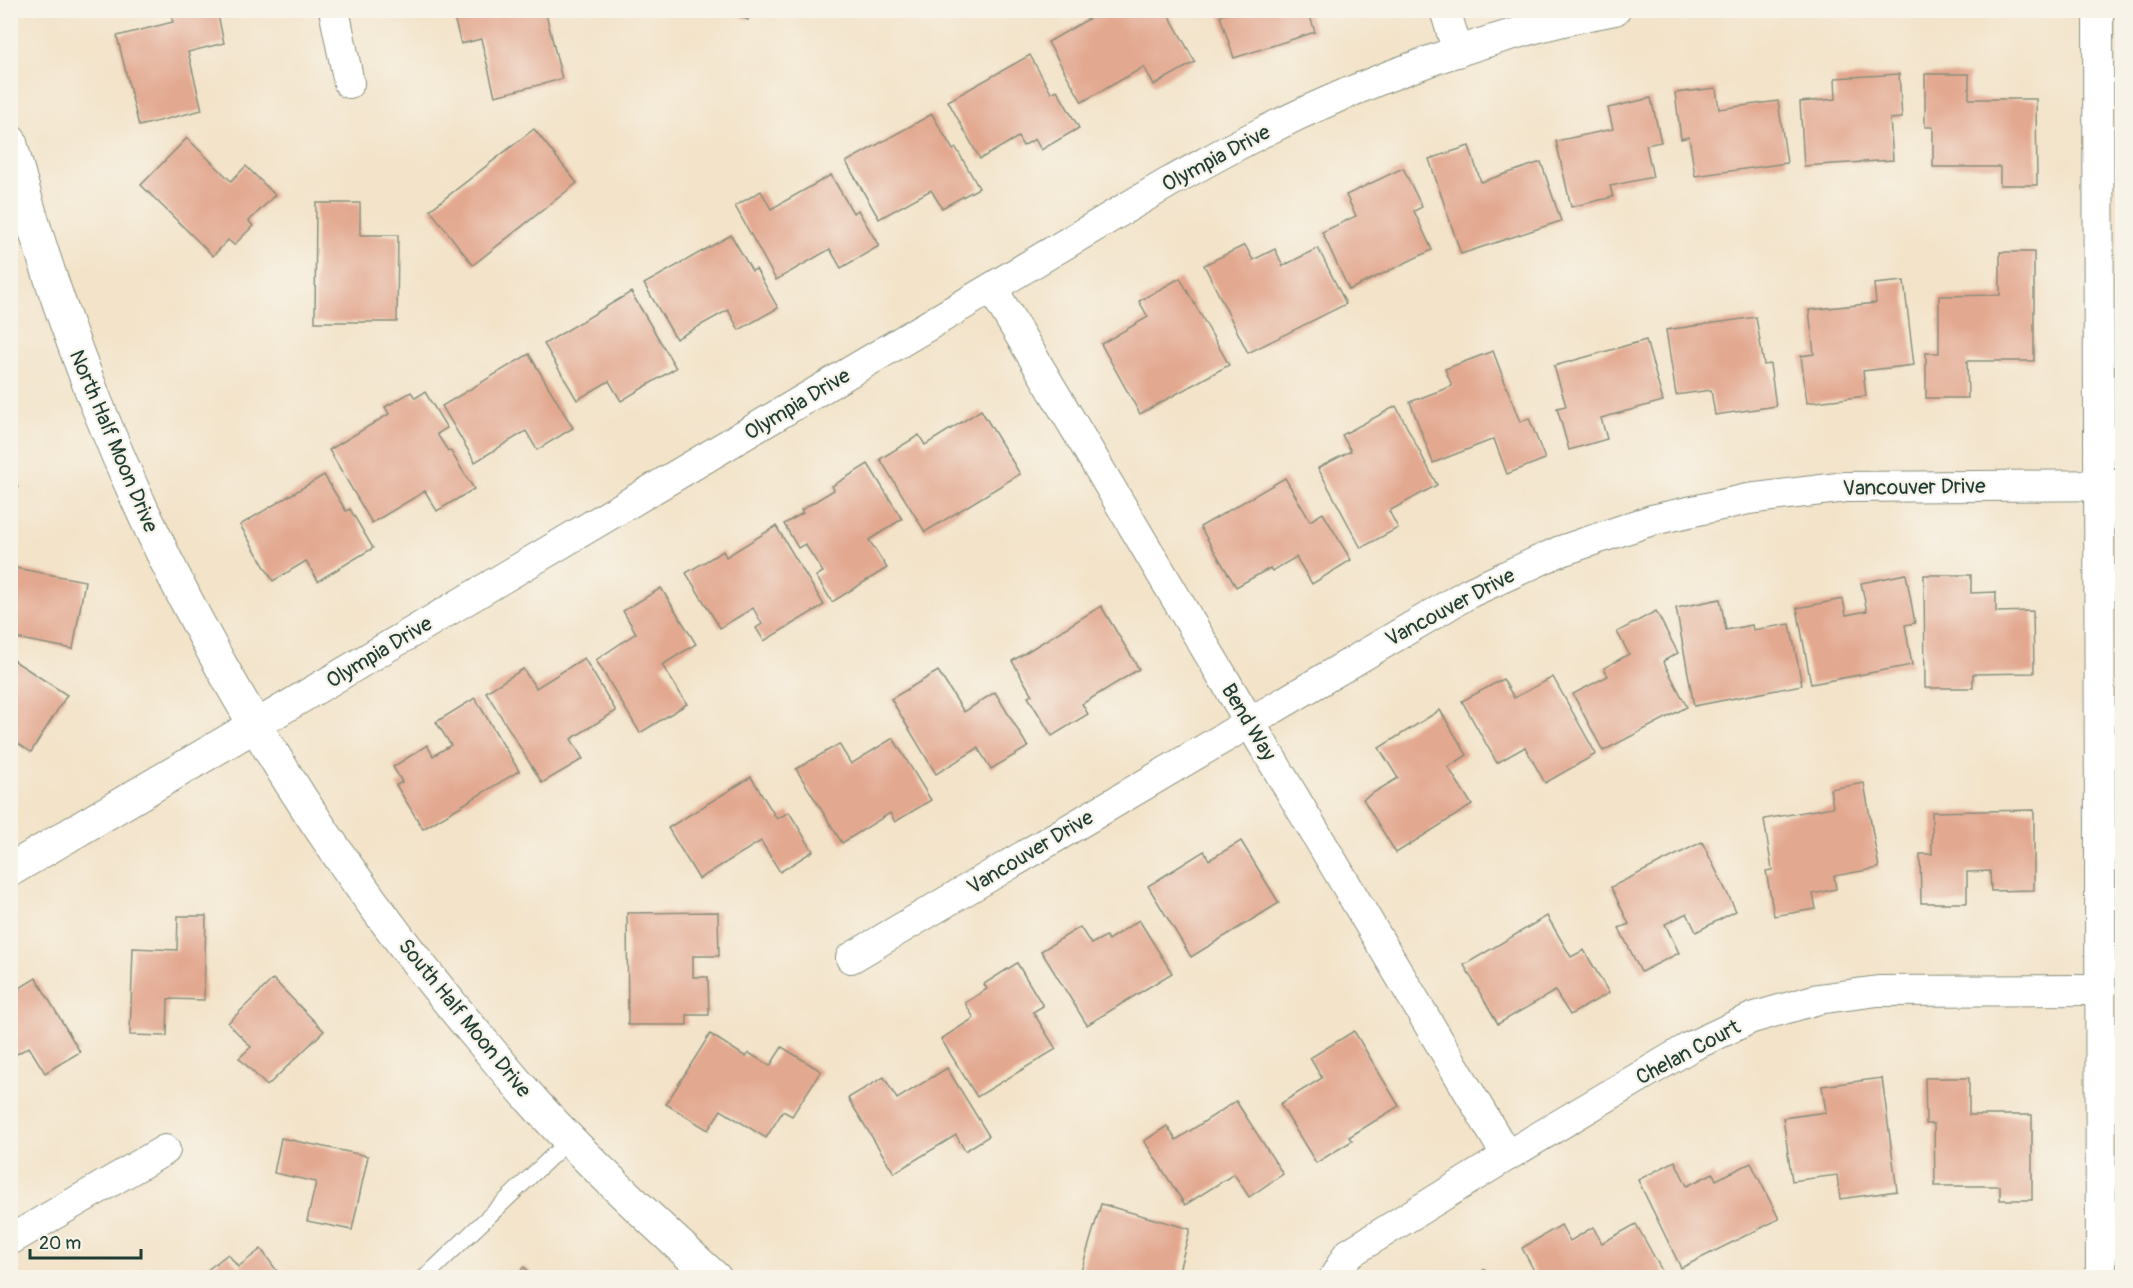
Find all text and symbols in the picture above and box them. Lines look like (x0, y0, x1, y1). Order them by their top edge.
street label: Olympia Drive (1157, 118, 1276, 198)
street label: North Half Moon Drive (63, 346, 164, 537)
street label: Olympia Drive (739, 362, 856, 447)
street label: Vancouver Drive (1842, 473, 1986, 502)
street label: Vancouver Drive (1381, 562, 1520, 653)
street label: Olympia Drive (321, 610, 438, 695)
street label: Bend Way (1215, 679, 1282, 766)
street label: Vancouver Drive (962, 804, 1099, 901)
street label: South Half Moon Drive (392, 933, 537, 1104)
street label: Chelan Court (1631, 1013, 1746, 1091)
scale bar (30, 1222, 141, 1260)
text: 20 m (39, 1232, 81, 1255)

